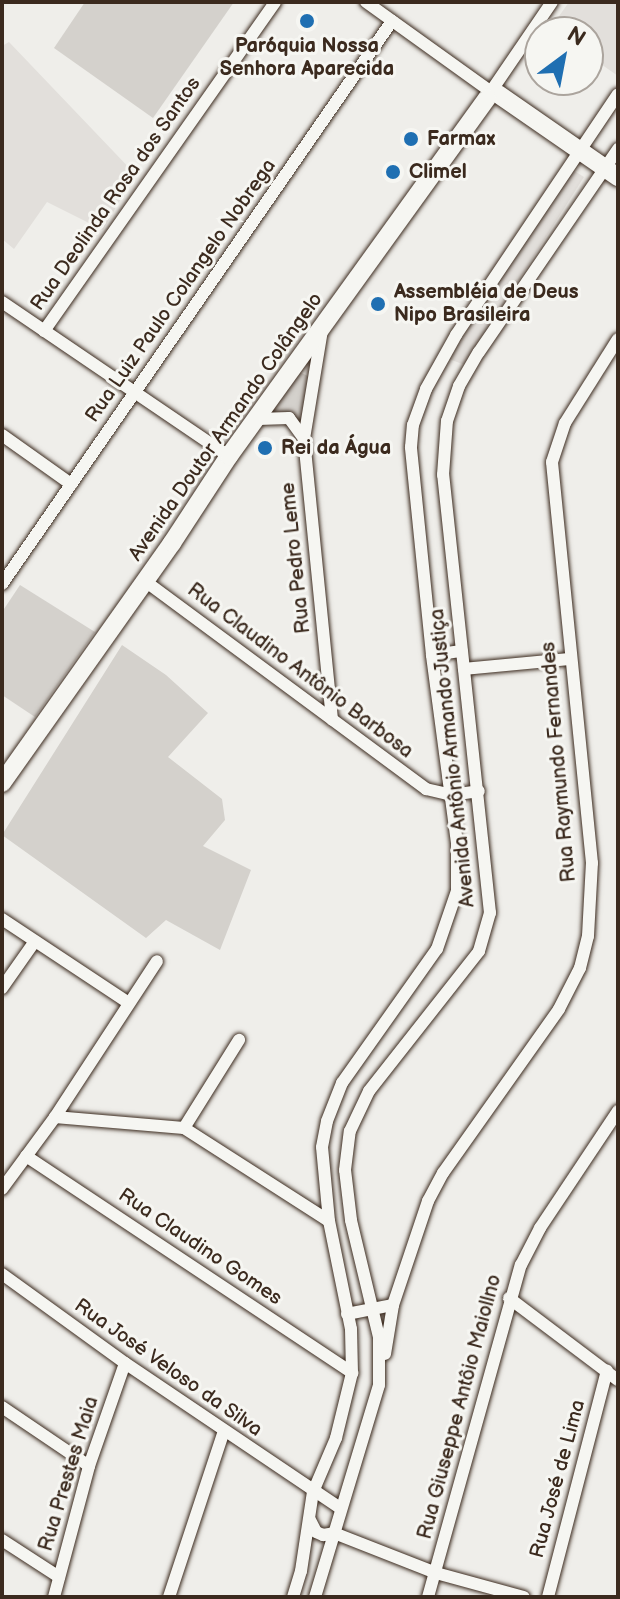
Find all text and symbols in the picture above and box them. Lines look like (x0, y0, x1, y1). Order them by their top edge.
marker: Paróquia Nossa Senhora Aparecida (298, 12, 316, 30)
north arrow (524, 16, 604, 96)
text: N (562, 21, 590, 53)
place label: Paróquia Nossa Senhora Aparecida (220, 34, 394, 81)
street label: Rua Deolinda Rosa dos Santos (26, 72, 206, 316)
place label: Farmax (427, 127, 495, 151)
marker: Farmax (402, 130, 420, 148)
street label: Rua Luiz Paulo Colangelo Nobrega (81, 155, 281, 427)
place label: Climel (409, 160, 467, 184)
marker: Climel (384, 163, 402, 181)
place label: Assembléia de Deus Nipo Brasileira (394, 280, 579, 327)
street label: Avenida Doutor Armando Colângelo (124, 288, 328, 566)
marker: Assembléia de Deus Nipo Brasileira (369, 295, 387, 313)
place label: Rei da Água (281, 436, 391, 460)
marker: Rei da Água (256, 439, 274, 457)
street label: Rua Pedro Leme (276, 481, 316, 635)
street label: Rua Claudino Antônio Barbosa (182, 578, 418, 764)
street label: Avenida Antônio Armando Justiça (425, 607, 481, 909)
street label: Rua Raymundo Fernandes (537, 641, 581, 883)
street label: Rua Claudino Gomes (114, 1183, 286, 1311)
street label: Rua Giuseppe Antôio Maiollno (413, 1272, 507, 1542)
street label: Rua José Veloso da Silva (69, 1293, 267, 1443)
street label: Rua Prestes Maia (34, 1394, 104, 1554)
street label: Rua José de Lima (525, 1397, 591, 1561)

